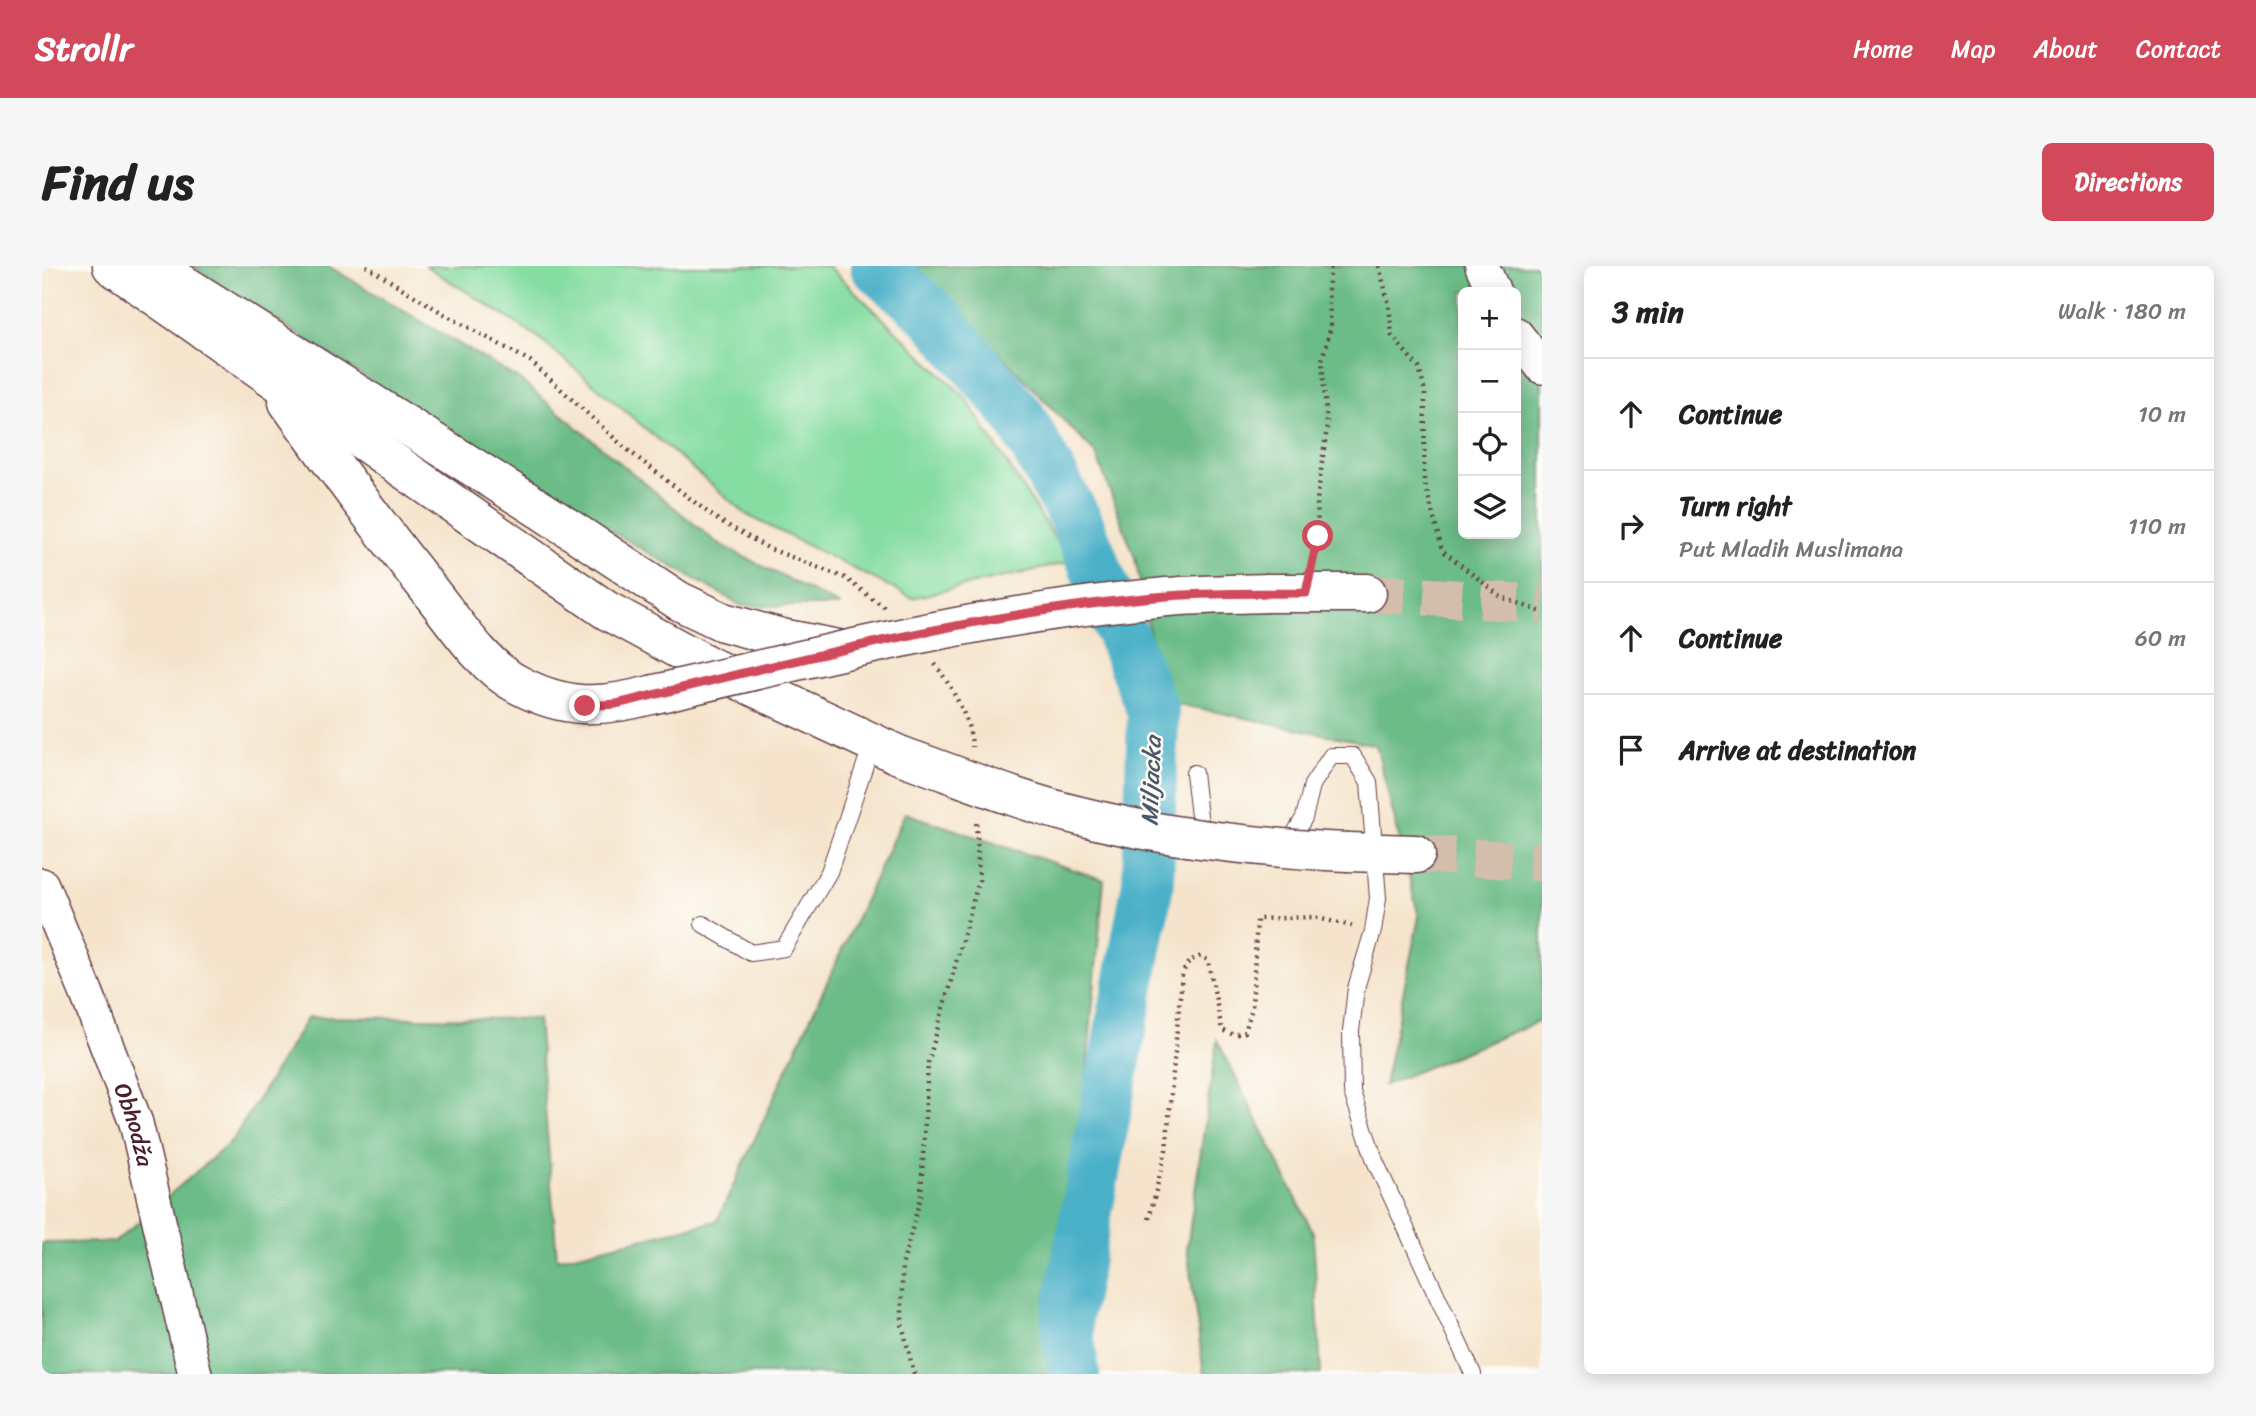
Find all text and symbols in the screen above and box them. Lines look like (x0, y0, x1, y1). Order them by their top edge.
text: Strollr (35, 20, 133, 78)
text: Home (1853, 28, 1913, 70)
text: Map (1951, 28, 1995, 70)
text: About (2033, 28, 2098, 70)
text: Contact (2136, 28, 2221, 70)
text: Find us (42, 139, 194, 226)
button: Directions (2042, 143, 2214, 221)
text: 3 min (1612, 285, 1684, 339)
map controls (1458, 287, 1521, 539)
button: + (1458, 287, 1521, 350)
text: Walk · 180 m (2058, 291, 2186, 332)
button: − (1458, 350, 1521, 413)
text: Continue (1679, 391, 1782, 437)
text: 10 m (2138, 394, 2186, 435)
icon: ahead (1612, 395, 1650, 433)
button: locate (1458, 413, 1521, 476)
button: layers (1458, 476, 1521, 539)
text: Turn right (1679, 483, 1792, 529)
text: 110 m (2128, 506, 2186, 547)
icon: right (1612, 507, 1650, 545)
route start (1302, 520, 1333, 551)
text: Put Mladih Muslimana (1679, 529, 1903, 570)
text: Continue (1679, 615, 1782, 661)
text: 60 m (2135, 618, 2186, 659)
icon: ahead (1612, 619, 1650, 657)
route end (569, 690, 600, 721)
text: Arrive at destination (1679, 727, 1916, 773)
icon: arrive (1612, 731, 1650, 769)
water label: Miljacka (1128, 734, 1174, 827)
street label: Obhodža (102, 1077, 166, 1171)

